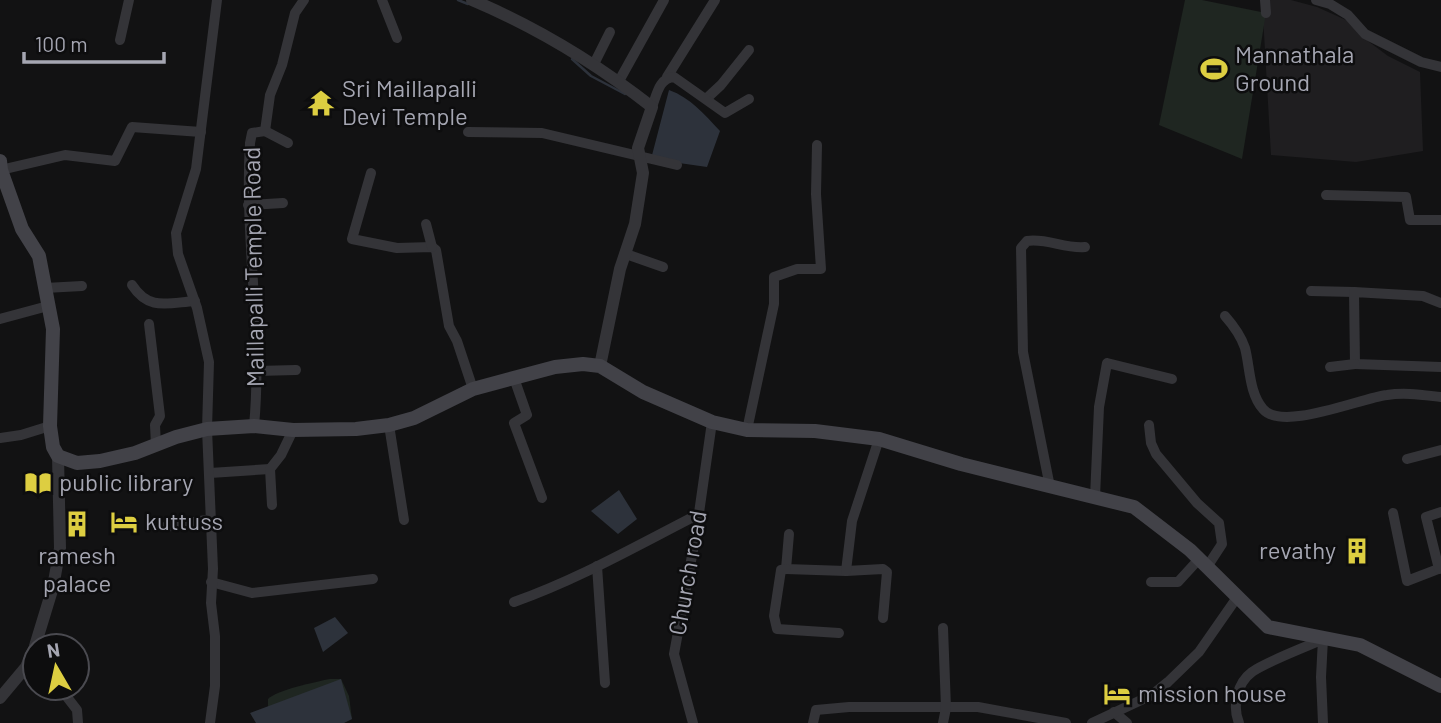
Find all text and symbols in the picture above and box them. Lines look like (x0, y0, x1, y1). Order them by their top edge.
scale bar (24, 21, 164, 65)
text: 100 m (35, 31, 88, 56)
place label: Mannathala Ground (1235, 39, 1354, 96)
sports icon: Mannathala Ground (1199, 54, 1229, 84)
place label: Sri Maillapalli Devi Temple (342, 73, 477, 130)
temple icon: Sri Maillapalli Devi Temple (306, 88, 336, 118)
street label: Maillapalli Temple Road (236, 147, 269, 387)
place label: public library (59, 467, 193, 496)
library icon: public library (23, 468, 53, 498)
place label: kuttuss (145, 506, 223, 535)
hotel icon: kuttuss (109, 507, 139, 537)
street label: Church road (661, 508, 712, 637)
building icon: ramesh palace (62, 509, 92, 539)
place label: revathy (1259, 535, 1336, 564)
building icon: revathy (1342, 536, 1372, 566)
place label: ramesh palace (38, 540, 116, 597)
north arrow (21, 632, 91, 702)
text: N (45, 637, 61, 662)
place label: mission house (1138, 678, 1287, 707)
hotel icon: mission house (1102, 679, 1132, 709)

